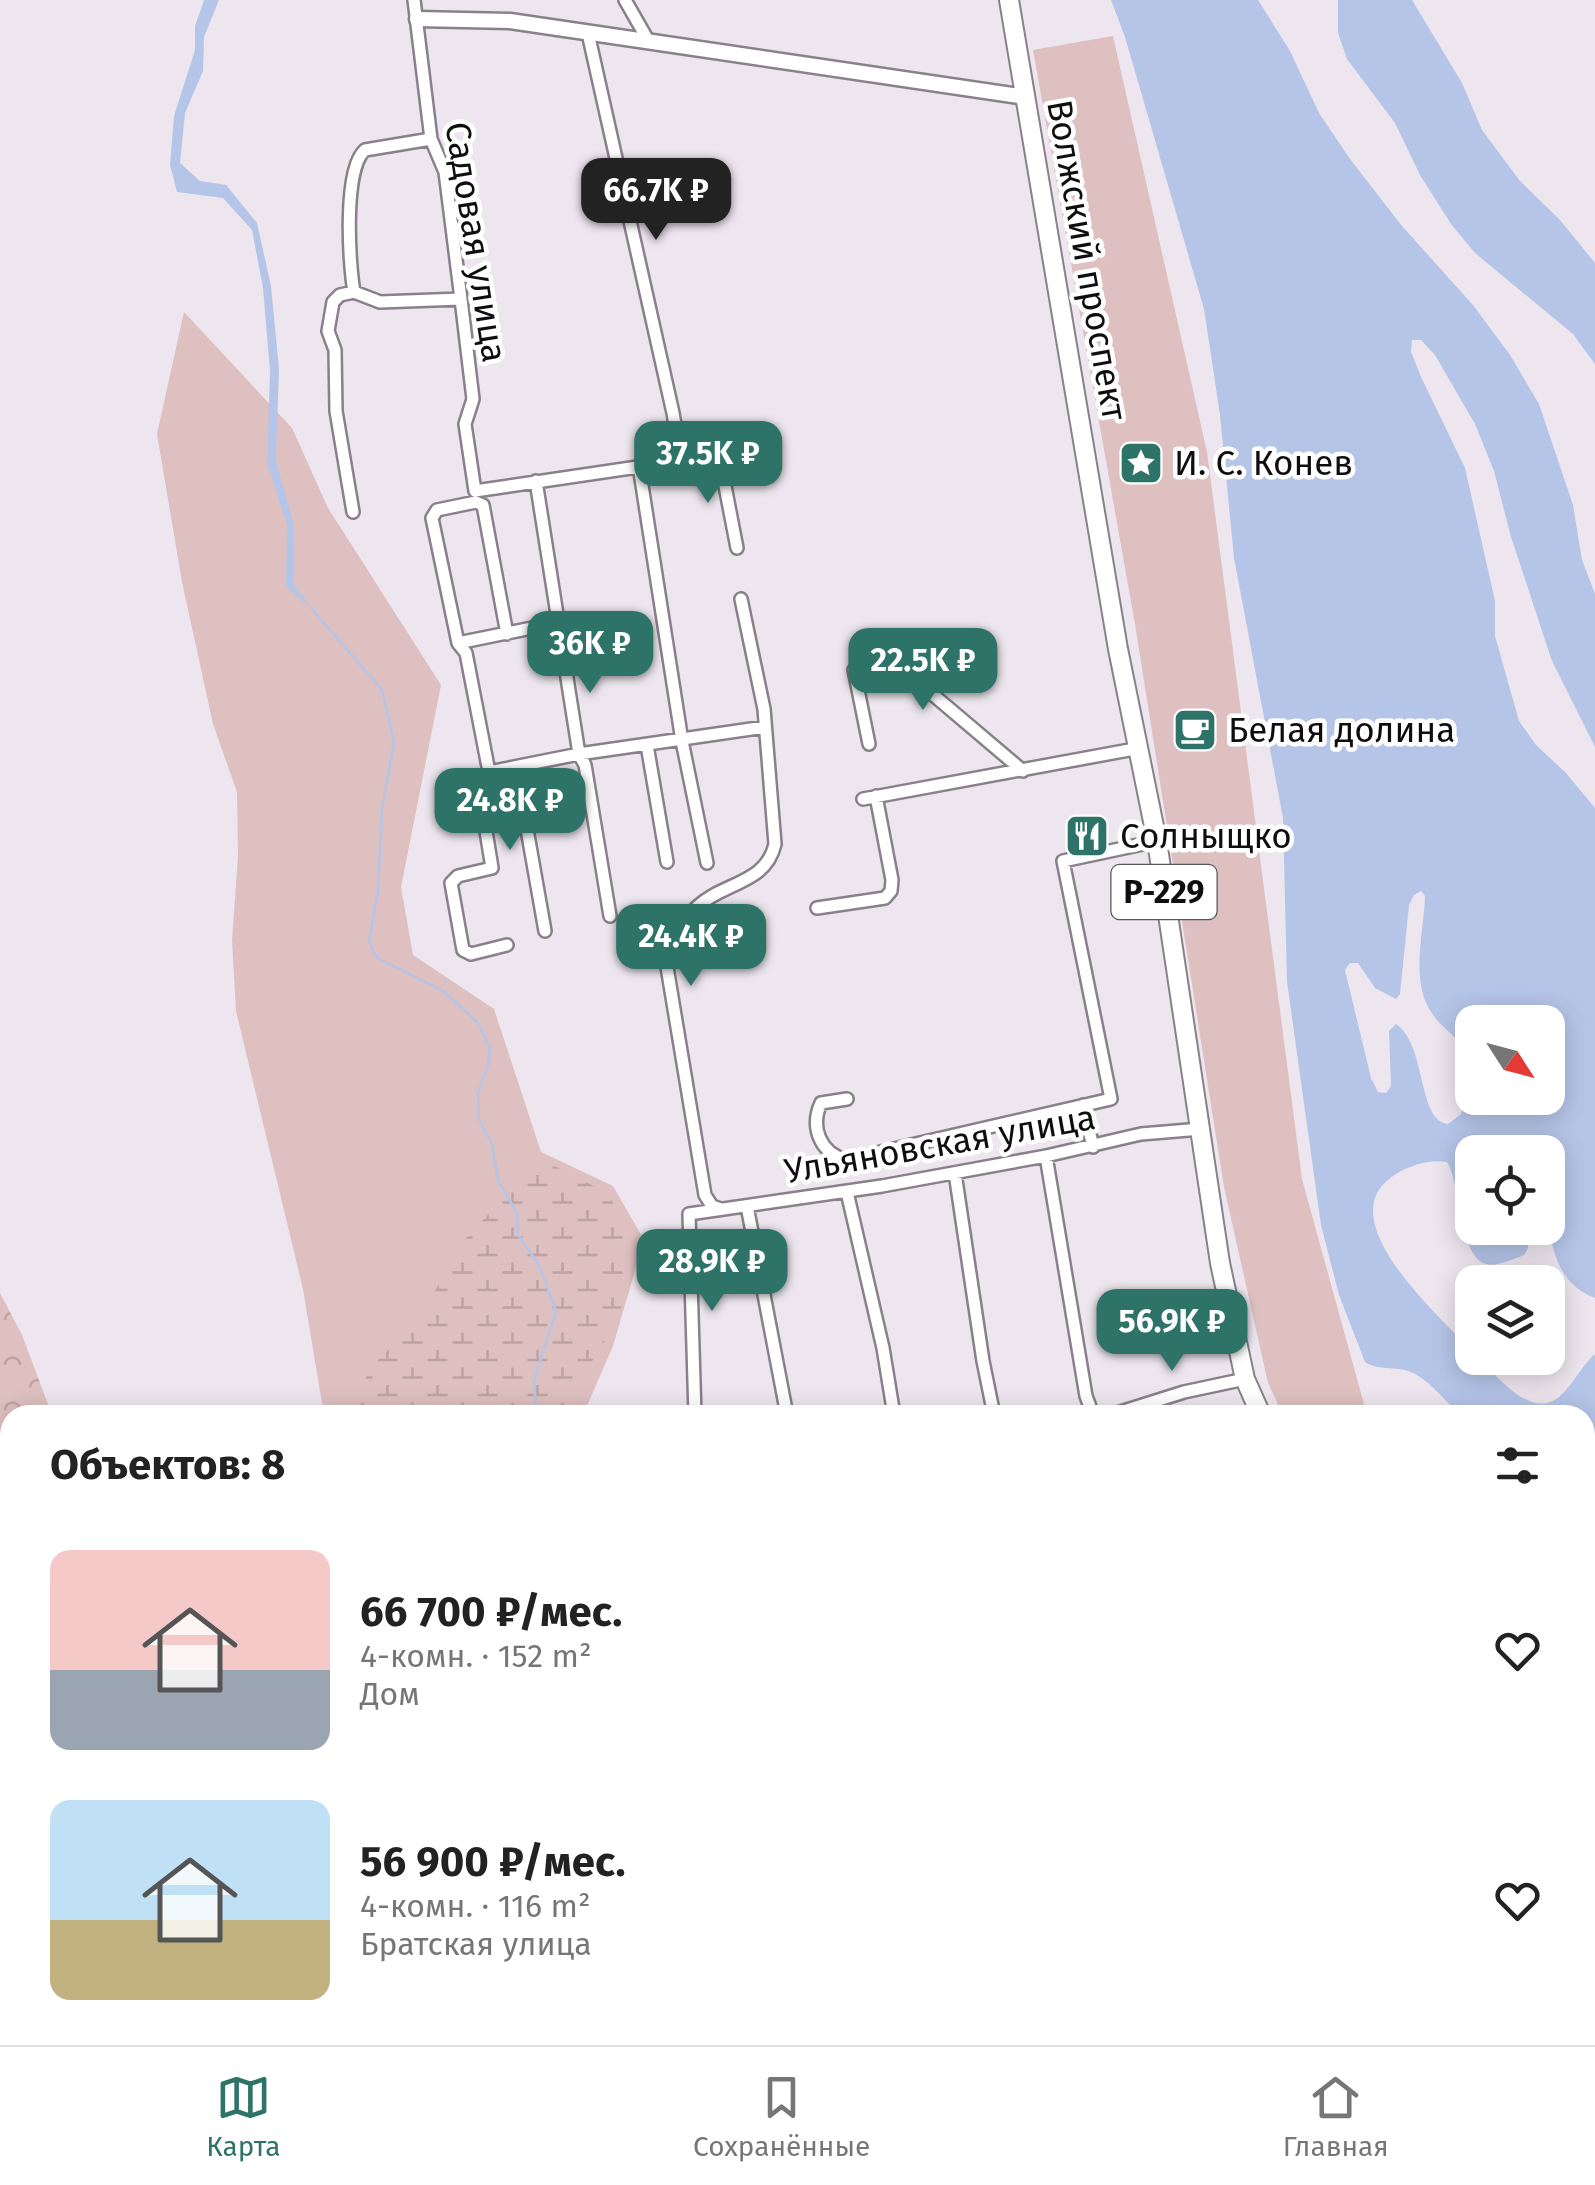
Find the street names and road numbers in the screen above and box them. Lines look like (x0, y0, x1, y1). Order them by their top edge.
street label: Волжский проспект (1038, 96, 1136, 424)
street label: Садовая улица (436, 119, 516, 365)
road number: Р-229 (1112, 865, 1216, 919)
street label: Ульяновская улица (781, 1096, 1099, 1192)

